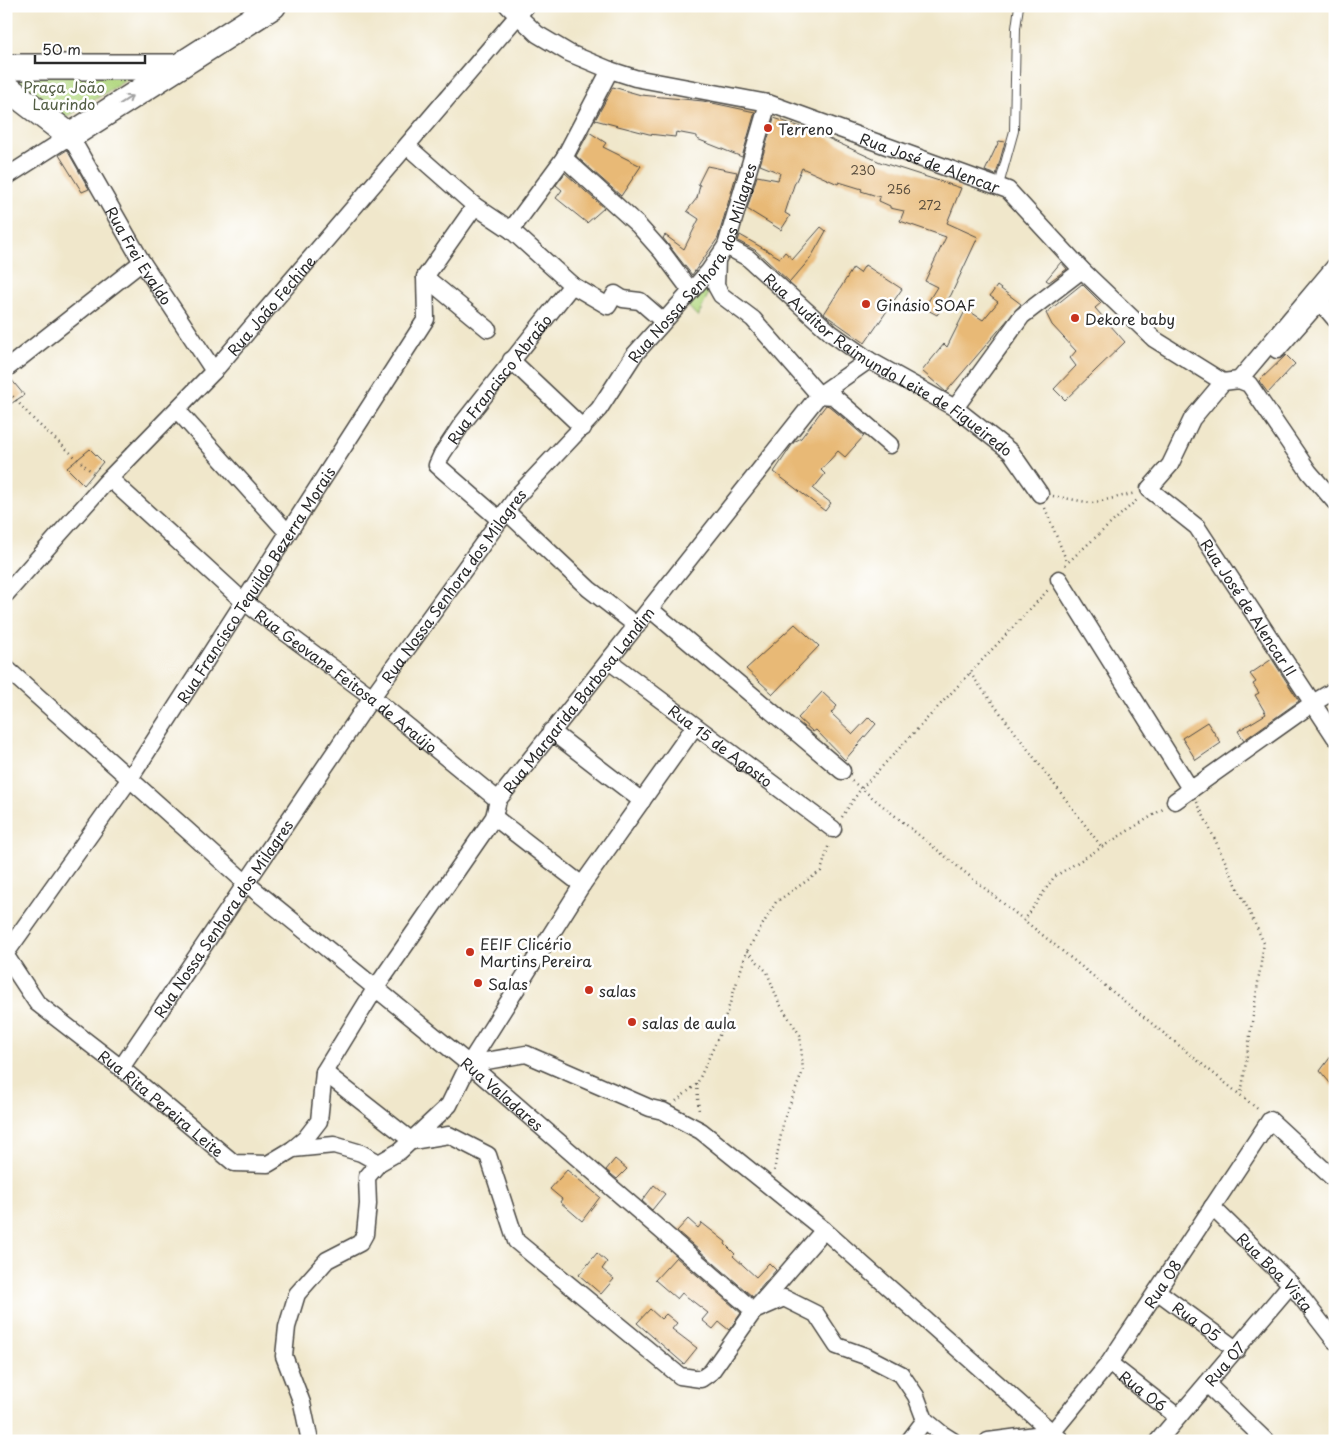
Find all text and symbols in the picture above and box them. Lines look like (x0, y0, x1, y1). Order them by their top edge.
scale bar (35, 32, 145, 64)
text: 50 m (42, 37, 81, 60)
park label: Praça João Laurindo (23, 75, 105, 115)
one-way arrow (118, 94, 132, 104)
place label: Terreno (778, 117, 833, 140)
marker: Terreno (762, 122, 774, 134)
street label: Rua José de Alencar (857, 126, 1004, 198)
street label: Rua Nossa Senhora dos Milagres (621, 160, 761, 366)
house number: 230 (850, 161, 876, 179)
house number: 256 (887, 180, 911, 198)
house number: 272 (918, 196, 942, 214)
street label: Rua Frei Evaldo (101, 202, 178, 309)
street label: Rua João Fechine (221, 250, 320, 360)
street label: Rua Auditor Raimundo Leite de Figueiredo (760, 267, 1018, 461)
place label: Ginásio SOAF (876, 293, 976, 316)
marker: Ginásio SOAF (860, 298, 872, 310)
place label: Dekore baby (1085, 307, 1175, 330)
street label: Rua Francisco Abraão (441, 309, 557, 448)
marker: Dekore baby (1069, 312, 1081, 324)
street label: Rua Francisco Tequildo Bezerra Morais (170, 461, 340, 707)
street label: Rua Nossa Senhora dos Milagres (375, 482, 531, 687)
street label: Rua José de Alencar II (1196, 534, 1303, 680)
street label: Rua Margarida Barbosa Landim (496, 601, 659, 798)
street label: Rua Geovane Feitosa de Araújo (251, 603, 443, 758)
street label: Rua 15 de Agosto (664, 698, 778, 792)
street label: Rua Nossa Senhora dos Milagres (147, 814, 298, 1022)
place label: EEIF Clicério Martins Pereira (480, 932, 592, 972)
marker: EEIF Clicério Martins Pereira (464, 946, 476, 958)
place label: Salas (488, 972, 528, 995)
marker: Salas (472, 977, 484, 989)
place label: salas (599, 979, 636, 1002)
marker: salas (583, 984, 595, 996)
place label: salas de aula (642, 1011, 737, 1034)
marker: salas de aula (626, 1016, 638, 1028)
street label: Rua Rita Pereira Leite (94, 1044, 230, 1162)
street label: Rua Valadares (456, 1051, 549, 1136)
street label: Rua Boa Vista (1232, 1226, 1320, 1317)
street label: Rua 08 (1137, 1255, 1186, 1312)
street label: Rua 05 (1168, 1295, 1226, 1346)
street label: Rua 07 (1198, 1335, 1250, 1391)
street label: Rua 06 (1115, 1364, 1172, 1416)

